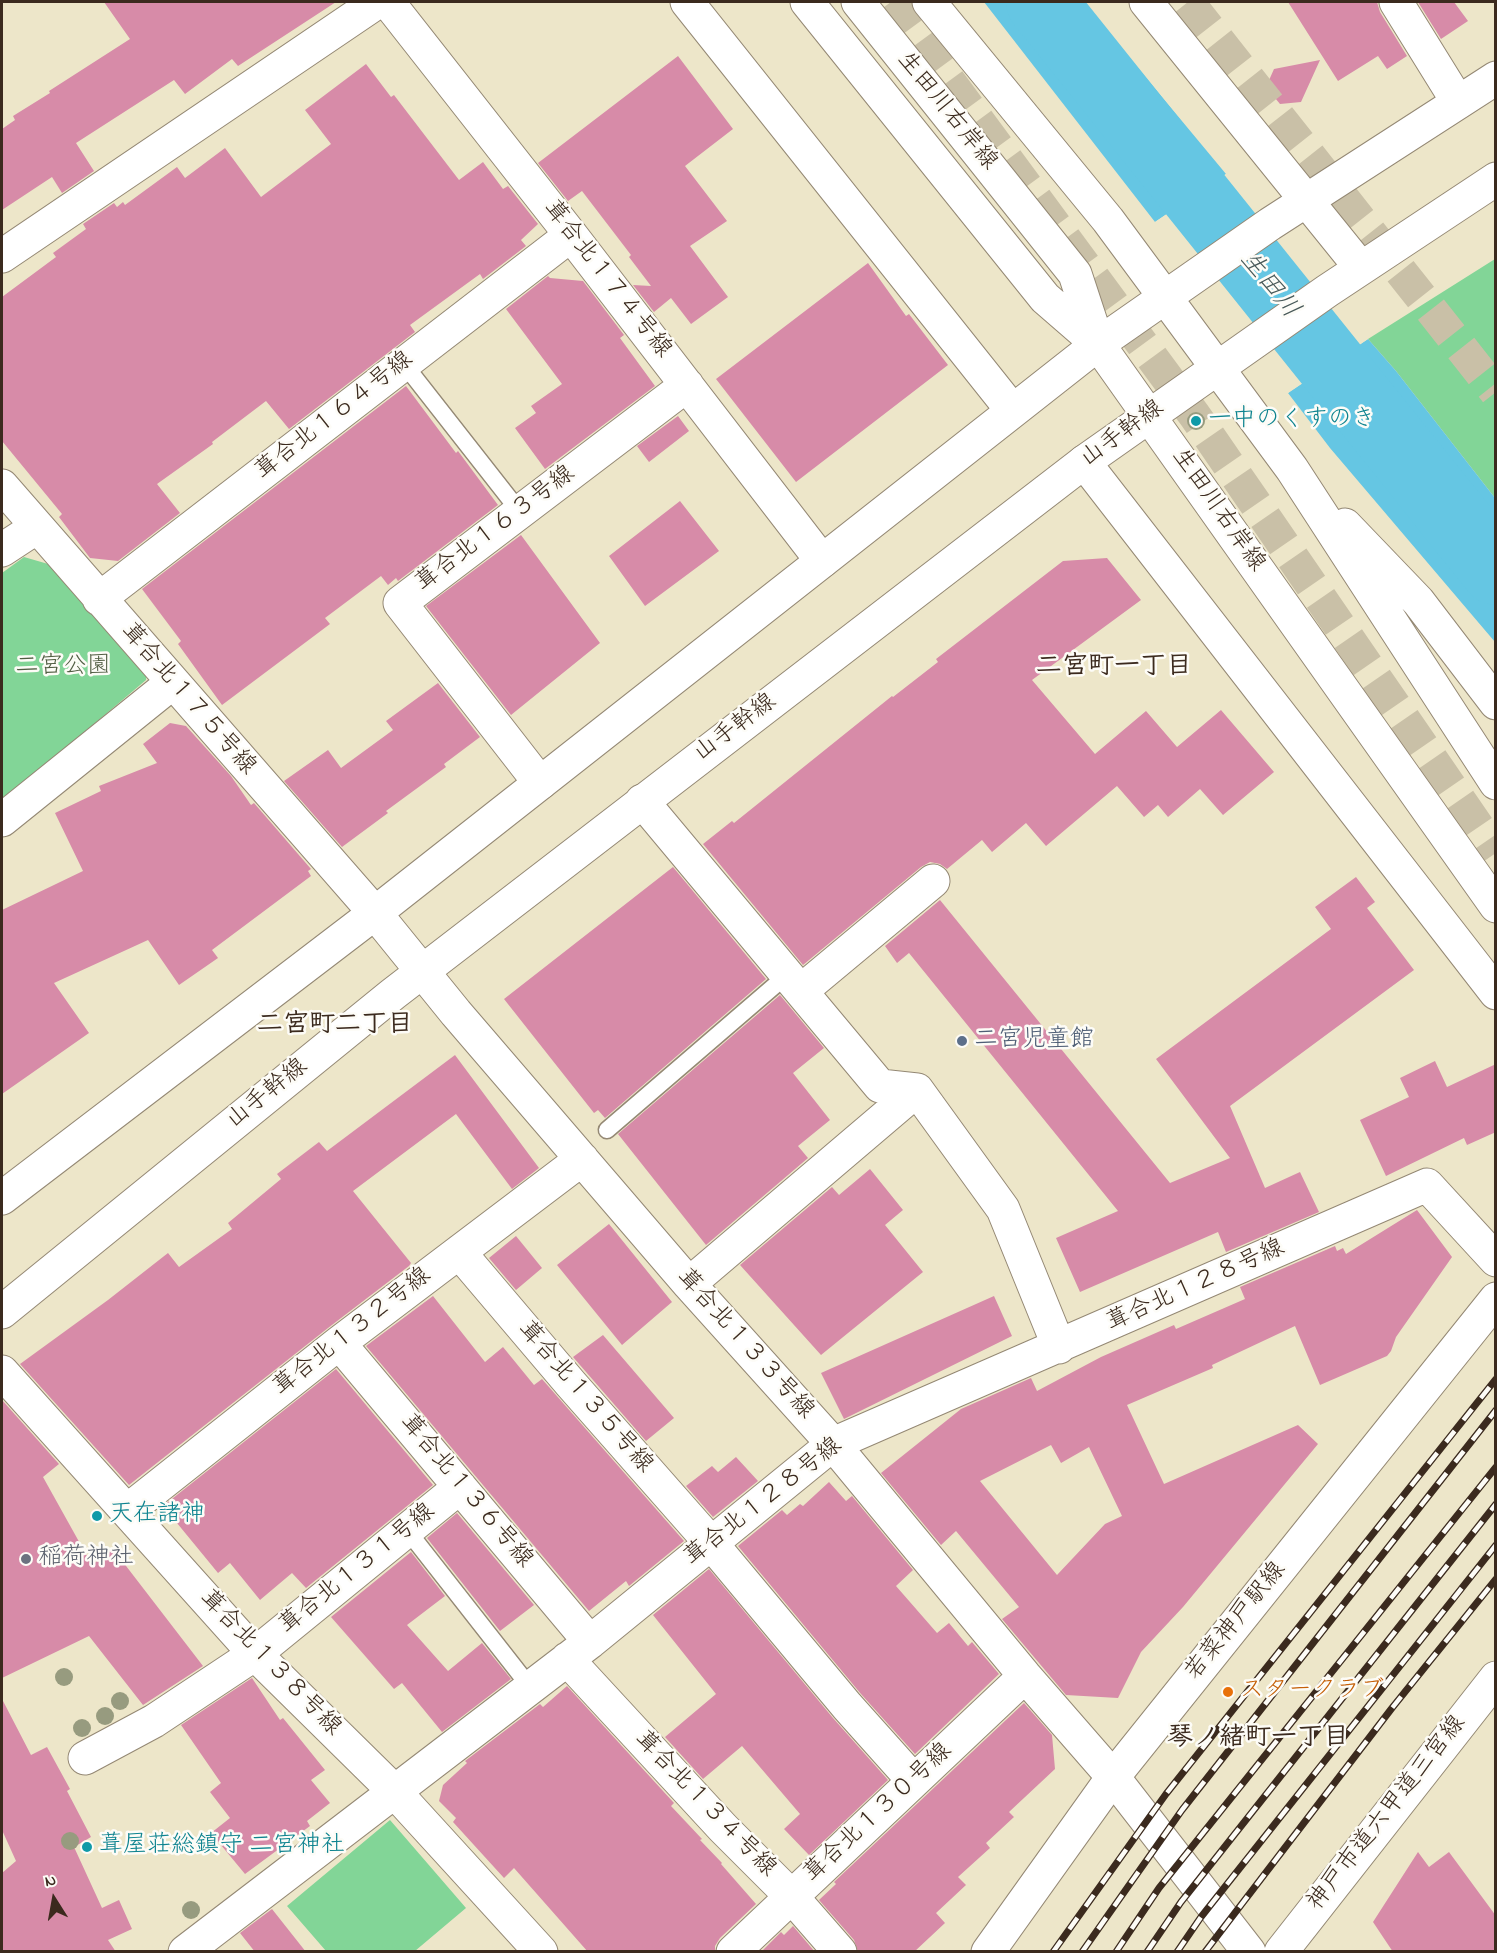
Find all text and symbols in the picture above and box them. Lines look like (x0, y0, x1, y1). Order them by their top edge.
street label: 生田川右岸線 (889, 47, 1003, 177)
street label: 葺合北１７４号線 (536, 195, 676, 365)
water label: 生田川 (1231, 246, 1305, 326)
street label: 葺合北１６４号線 (250, 347, 420, 487)
street label: 山手幹線 (1076, 395, 1170, 475)
place label: 一中のくすのき (1208, 407, 1376, 435)
marker: 一中のくすのき (1189, 414, 1203, 428)
street label: 生田川右岸線 (1164, 444, 1270, 578)
street label: 葺合北１６３号線 (411, 461, 581, 599)
street label: 葺合北１７５号線 (113, 618, 261, 782)
district label: 二宮町一丁目 (1036, 653, 1192, 685)
park label: 二宮公園 (15, 654, 111, 682)
street label: 山手幹線 (689, 689, 783, 769)
district label: 二宮町二丁目 (257, 1011, 413, 1043)
place label: 二宮児童館 (974, 1027, 1094, 1055)
marker: 二宮児童館 (955, 1034, 969, 1048)
street label: 山手幹線 (222, 1054, 314, 1136)
street label: 葺合北１２８号線 (1102, 1235, 1290, 1339)
street label: 葺合北１３２号線 (268, 1263, 438, 1403)
street label: 葺合北１３３号線 (669, 1264, 819, 1426)
street label: 葺合北１３５号線 (510, 1316, 658, 1480)
street label: 葺合北１３６号線 (392, 1409, 538, 1575)
street label: 葺合北１２８号線 (679, 1433, 849, 1573)
street label: 葺合北１３１号線 (274, 1498, 442, 1642)
place label: 天在諸神 (109, 1502, 205, 1530)
marker: 天在諸神 (90, 1509, 104, 1523)
place label: 稲荷神社 (38, 1545, 134, 1573)
marker: 稲荷神社 (19, 1552, 33, 1566)
street label: 若菜神戸駅線 (1180, 1557, 1294, 1687)
street label: 葺合北１３８号線 (192, 1585, 346, 1743)
place label: スタークラブ (1240, 1678, 1384, 1706)
marker: スタークラブ (1221, 1685, 1235, 1699)
street label: 神戸市道六甲道三宮線 (1303, 1711, 1473, 1917)
district label: 琴ノ緒町一丁目 (1167, 1724, 1349, 1756)
street label: 葺合北１３４号線 (627, 1726, 781, 1884)
street label: 葺合北１３０号線 (799, 1738, 959, 1890)
place label: 葺屋荘総鎮守 二宮神社 (99, 1833, 345, 1861)
marker: 葺屋荘総鎮守 二宮神社 (80, 1840, 94, 1854)
north arrow (24, 1869, 84, 1929)
text: N (43, 1869, 58, 1894)

